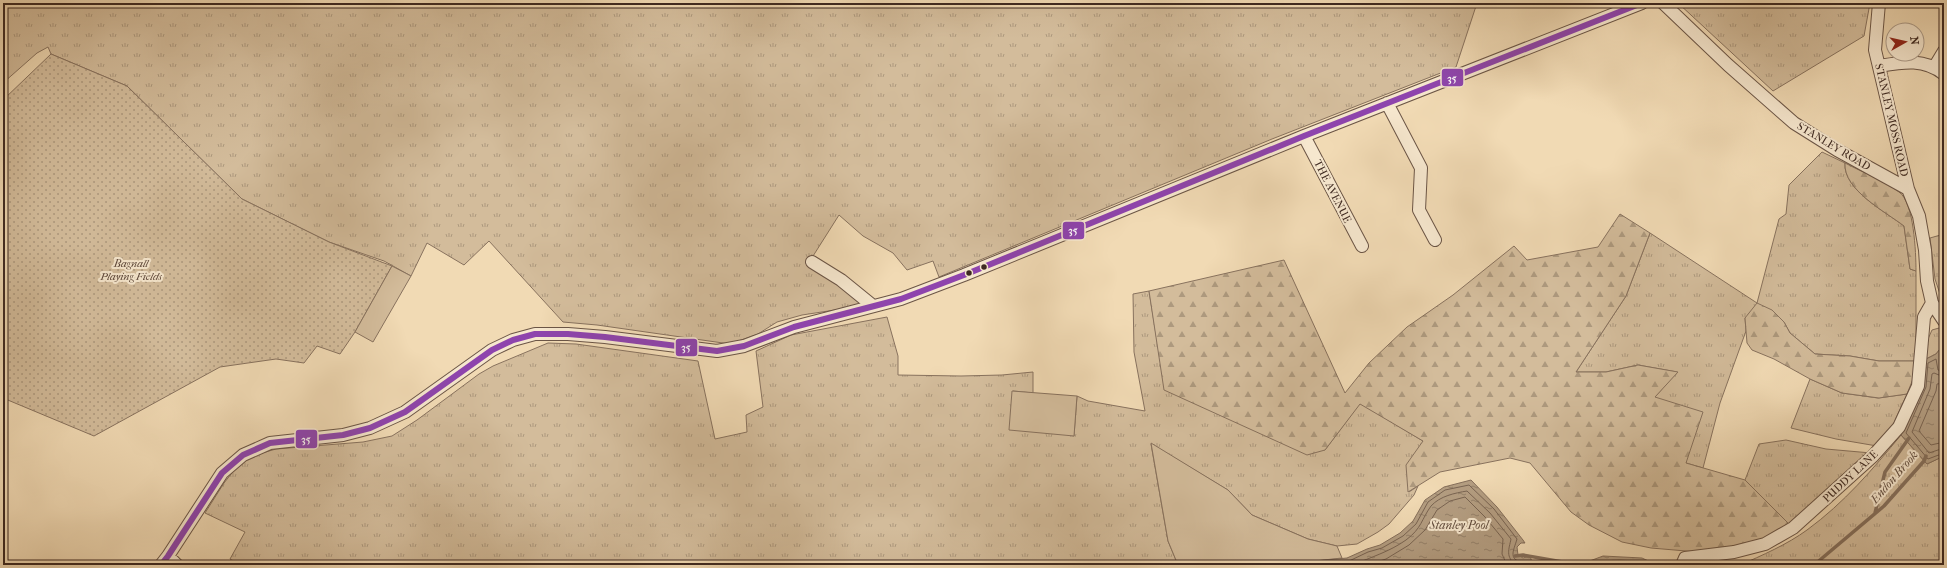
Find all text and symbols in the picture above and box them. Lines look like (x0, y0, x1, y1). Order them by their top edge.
north arrow (1885, 22, 1925, 62)
text: N (1907, 36, 1922, 46)
street label: STANLEY MOSS ROAD (1872, 62, 1911, 178)
line badge: 35 (1441, 68, 1464, 87)
text: 35 (1447, 72, 1457, 85)
street label: STANLEY ROAD (1795, 119, 1873, 173)
street label: THE AVENUE (1311, 157, 1354, 225)
line badge: 35 (1062, 221, 1085, 240)
text: 35 (1068, 224, 1078, 237)
park label: Bagnall Playing Fields (99, 257, 162, 283)
unlabelled marker (979, 262, 989, 272)
unlabelled marker (964, 268, 974, 278)
line badge: 35 (675, 338, 698, 357)
text: 35 (681, 341, 691, 354)
line badge: 35 (295, 429, 318, 449)
text: 35 (301, 433, 311, 446)
street label: PUDDY LANE (1820, 447, 1881, 505)
water label: Endon Brook (1867, 448, 1921, 507)
water label: Stanley Pool (1429, 518, 1490, 532)

